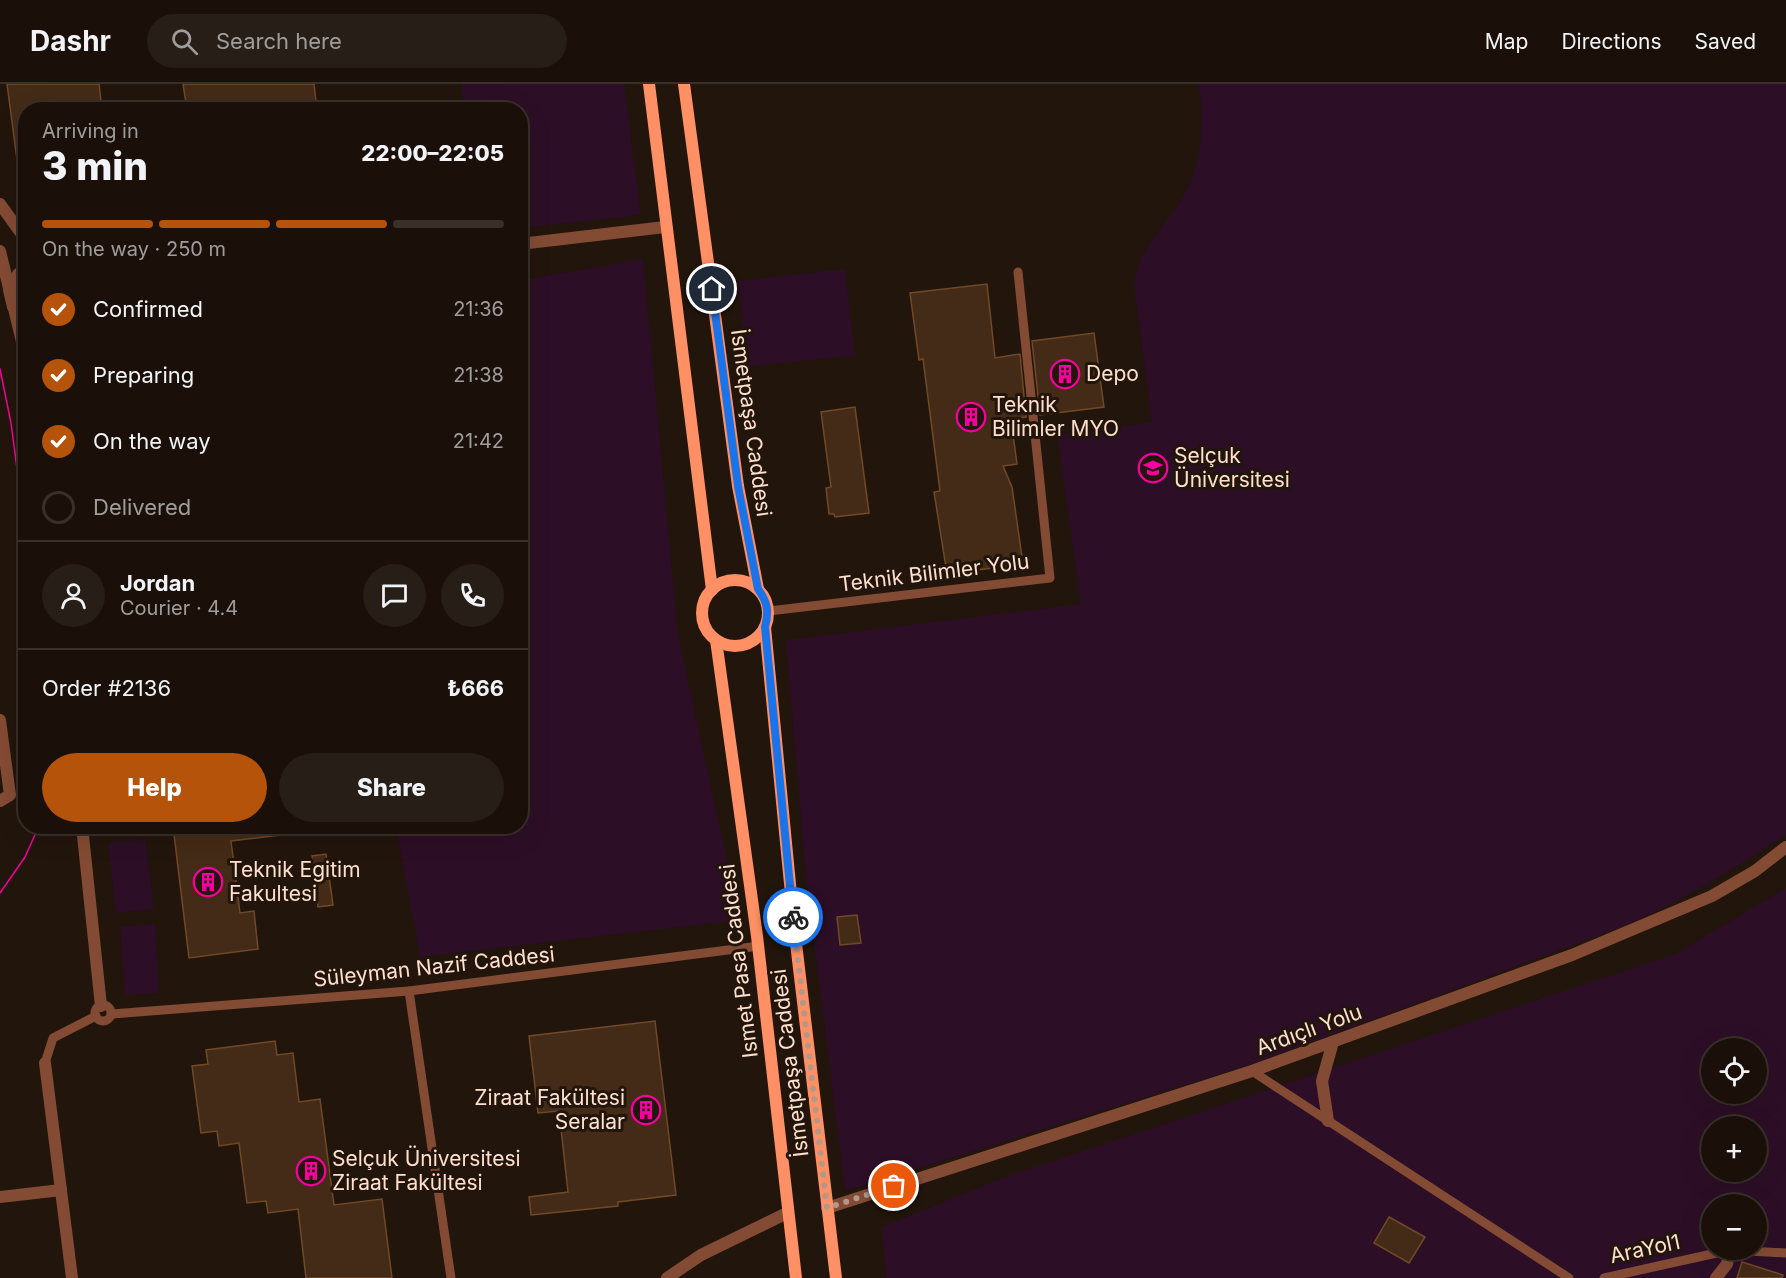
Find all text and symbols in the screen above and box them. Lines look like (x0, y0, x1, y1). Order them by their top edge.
search box (147, 14, 567, 68)
text: Dashr (30, 24, 111, 58)
icon: search (168, 25, 201, 58)
text: Search here (216, 28, 342, 54)
text: Map (1485, 29, 1528, 54)
text: Directions (1561, 29, 1662, 54)
text: Saved (1695, 29, 1756, 54)
text: Arriving in (42, 119, 139, 143)
text: 22:00–22:05 (361, 140, 504, 166)
text: 3 min (42, 142, 148, 189)
text: On the way · 250 m (42, 237, 226, 261)
pin (686, 263, 737, 314)
icon: home (695, 272, 728, 305)
icon: check (42, 293, 75, 326)
text: Confirmed (93, 296, 203, 322)
text: 21:36 (453, 297, 504, 321)
street label: İsmetpaşa Caddesi (726, 327, 778, 518)
building icon: Depo (1049, 358, 1081, 390)
icon: check (42, 359, 75, 392)
place label: Depo (1086, 361, 1139, 386)
text: Preparing (93, 362, 194, 388)
text: 21:38 (453, 363, 504, 387)
place label: Teknik Bilimler MYO (992, 392, 1119, 441)
building icon: Teknik Bilimler MYO (955, 401, 987, 433)
icon: check (42, 425, 75, 458)
text: On the way (93, 428, 211, 454)
text: 21:42 (453, 429, 504, 453)
place label: Selçuk Üniversitesi (1174, 443, 1290, 492)
school or university icon: Selçuk Üniversitesi (1137, 452, 1169, 484)
text: Delivered (93, 494, 191, 520)
street label: Teknik Bilimler Yolu (837, 548, 1031, 597)
button: person (42, 564, 105, 627)
button: chat (363, 564, 426, 627)
button: phone (441, 564, 504, 627)
text: Jordan (120, 570, 195, 596)
text: Courier · 4.4 (120, 596, 238, 620)
text: Order #2136 (42, 675, 171, 701)
text: ₺666 (447, 675, 504, 701)
button: Help (42, 753, 267, 822)
button: Share (279, 753, 504, 822)
place label: Teknik Egitim Fakultesi (229, 857, 361, 906)
street label: Ismet Pasa Caddesi (714, 863, 763, 1060)
building icon: Teknik Egitim Fakultesi (192, 866, 224, 898)
courier (763, 887, 823, 947)
icon: bike (777, 901, 810, 934)
street label: Süleyman Nazif Caddesi (312, 941, 556, 992)
street label: İsmetpaşa Caddesi (765, 968, 813, 1159)
street label: Ardıçlı Yolu (1252, 999, 1365, 1060)
map controls (1701, 1038, 1767, 1260)
button: locate (1701, 1038, 1767, 1104)
place label: Ziraat Fakültesi Seralar (474, 1085, 625, 1134)
building icon: Ziraat Fakültesi Seralar (630, 1094, 662, 1126)
button: + (1701, 1116, 1767, 1182)
place label: Selçuk Üniversitesi Ziraat Fakültesi (332, 1145, 521, 1195)
building icon: Selçuk Üniversitesi Ziraat Fakültesi (295, 1155, 327, 1187)
pin (868, 1160, 919, 1211)
icon: bag (877, 1169, 910, 1202)
button: − (1701, 1194, 1767, 1260)
street label: AraYol1 (1607, 1229, 1682, 1268)

